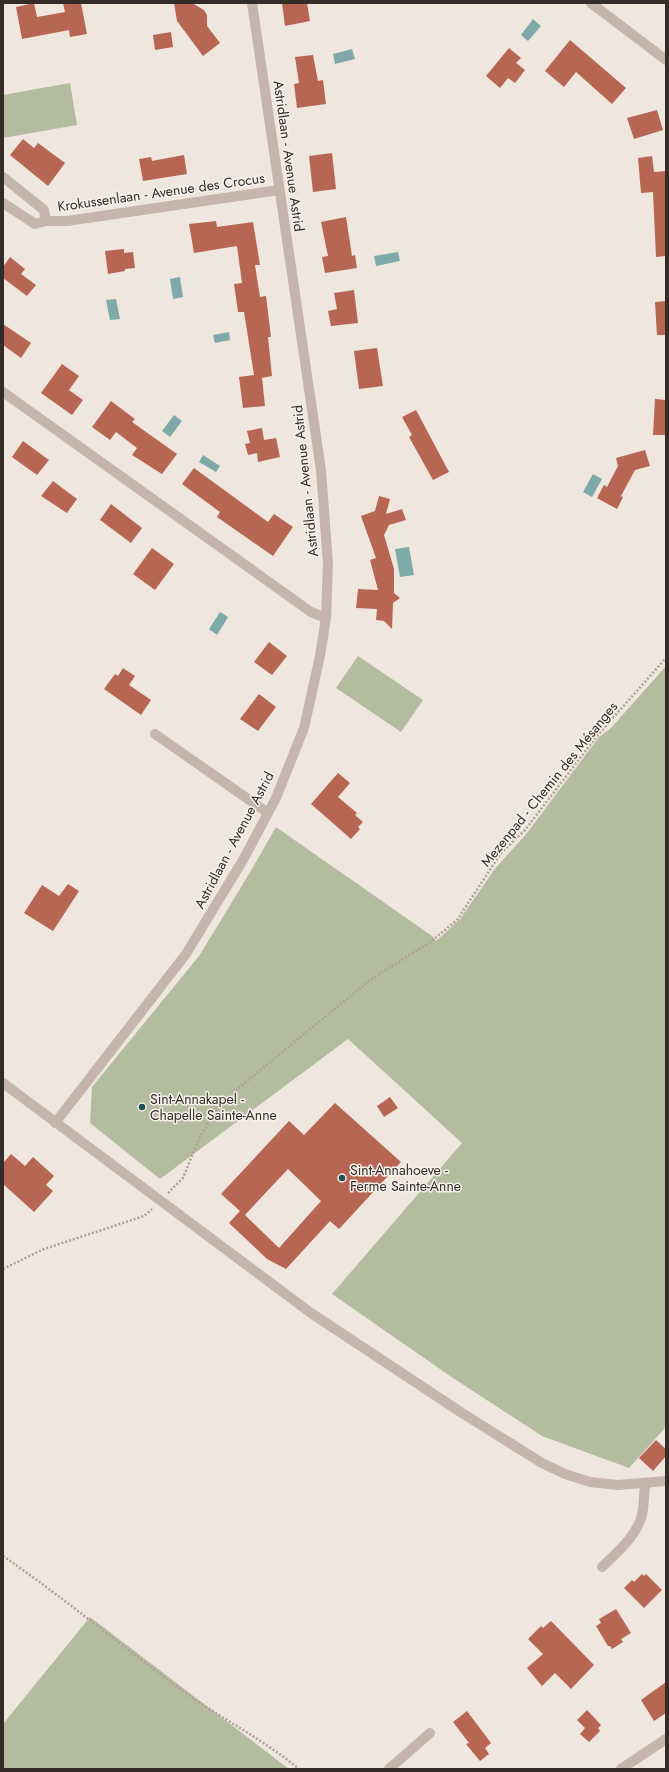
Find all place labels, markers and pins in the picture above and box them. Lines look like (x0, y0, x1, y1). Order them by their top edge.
place label: Sint-Annakapel - Chapelle Sainte-Anne (150, 1089, 277, 1125)
marker: Sint-Annakapel - Chapelle Sainte-Anne (137, 1102, 147, 1112)
place label: Sint-Annahoeve - Ferme Sainte-Anne (350, 1160, 461, 1196)
marker: Sint-Annahoeve - Ferme Sainte-Anne (337, 1173, 347, 1183)

